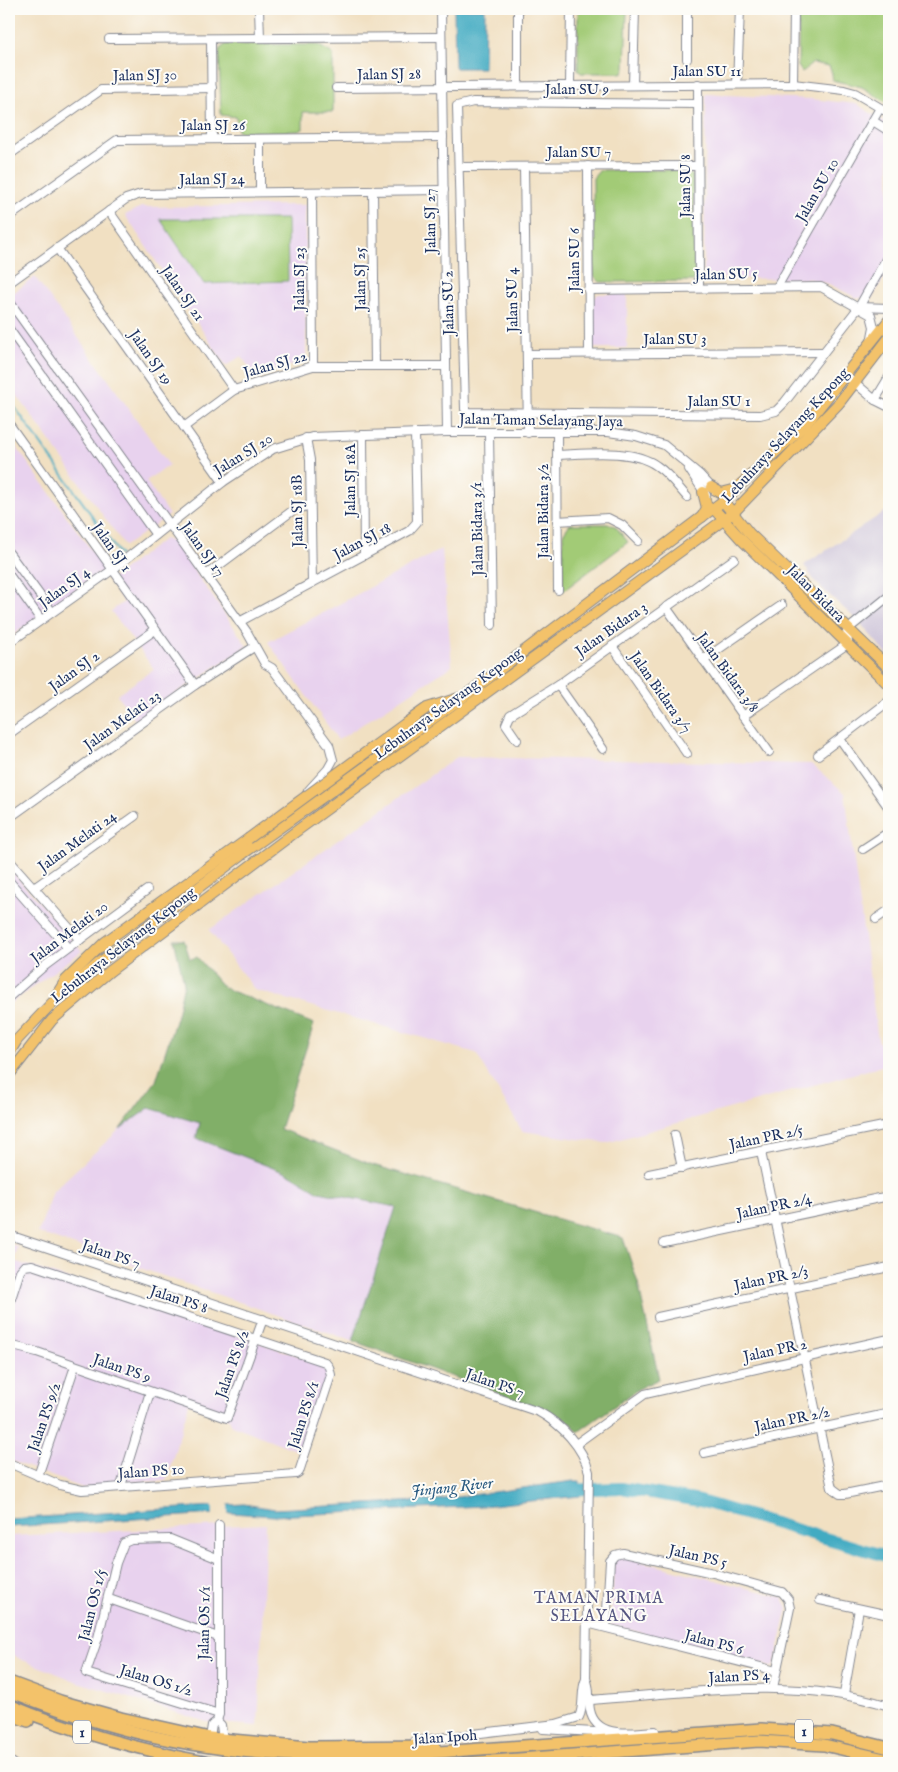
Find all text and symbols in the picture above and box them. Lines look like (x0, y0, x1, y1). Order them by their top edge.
street label: Jalan SU 11 (671, 62, 741, 81)
street label: Jalan SJ 28 (355, 64, 421, 85)
street label: Jalan SJ 30 (111, 65, 177, 86)
street label: Jalan SU 9 (543, 80, 609, 99)
street label: Jalan SJ 26 (179, 116, 246, 135)
street label: Jalan SU 7 (545, 143, 611, 162)
street label: Jalan SU 8 (676, 154, 695, 220)
street label: Jalan SU 10 (791, 155, 843, 227)
street label: Jalan SJ 24 (177, 169, 246, 190)
street label: Jalan SJ 27 (420, 188, 441, 256)
street label: Jalan SU 6 (565, 227, 584, 294)
street label: Jalan SJ 25 (350, 246, 371, 313)
street label: Jalan SJ 23 (290, 247, 309, 313)
street label: Jalan SJ 21 (155, 260, 209, 325)
street label: Jalan SU 5 (692, 264, 758, 285)
street label: Jalan SU 4 (502, 267, 523, 335)
street label: Jalan SU 2 (438, 270, 459, 338)
street label: Jalan SJ 19 (124, 324, 177, 389)
street label: Jalan SU 3 (641, 330, 707, 349)
street label: Jalan SJ 22 (239, 346, 309, 383)
street label: Lebuhraya Selayang Kepong (718, 363, 854, 507)
street label: Jalan SU 1 (685, 392, 751, 411)
street label: Jalan Taman Selayang Jaya (457, 410, 623, 431)
street label: Jalan SJ 20 (209, 429, 276, 481)
street label: Jalan SJ 18A (341, 443, 360, 518)
street label: Jalan Bidara 3/2 (534, 463, 553, 561)
street label: Jalan SJ 18B (287, 474, 308, 549)
street label: Jalan Bidara 3/1 (467, 482, 488, 578)
street label: Jalan SJ 17 (175, 516, 229, 581)
street label: Jalan SJ 1 (86, 517, 136, 576)
street label: Jalan SJ 18 (328, 518, 394, 565)
street label: Jalan Bidara (781, 559, 849, 627)
street label: Jalan SJ 4 (33, 562, 94, 613)
street label: Jalan Bidara 3 (570, 598, 651, 662)
street label: Jalan Bidara 3/8 (691, 627, 763, 716)
street label: Lebuhraya Selayang Kepong (371, 643, 527, 764)
street label: Jalan Bidara 3/7 (624, 646, 696, 737)
street label: Jalan SJ 2 (44, 647, 103, 697)
street label: Jalan Melati 23 (78, 686, 165, 756)
street label: Jalan Melati 24 (33, 806, 121, 877)
street label: Lebuhraya Selayang Kepong (47, 882, 200, 1008)
street label: Jalan Melati 20 (25, 897, 112, 969)
street label: Jalan PR 2/5 (726, 1120, 805, 1155)
street label: Jalan PR 2/4 (733, 1189, 814, 1224)
street label: Jalan PS 7 (77, 1235, 143, 1273)
street label: Jalan PR 2/3 (730, 1261, 810, 1296)
street label: Jalan PS 8 (146, 1281, 210, 1318)
street label: Jalan PS 8/2 (211, 1327, 254, 1403)
street label: Jalan PR 2 (740, 1335, 809, 1367)
street label: Jalan PS 9 (88, 1349, 153, 1387)
street label: Jalan PS 7 (461, 1364, 527, 1402)
street label: Jalan PS 8/1 (283, 1379, 323, 1453)
street label: Jalan PS 9/2 (23, 1380, 65, 1456)
street label: Jalan PR 2/2 (751, 1402, 831, 1437)
street label: Jalan PS 10 (115, 1460, 185, 1483)
water label: Jinjang River (410, 1474, 496, 1502)
street label: Jalan PS 5 (665, 1540, 729, 1573)
street label: Jalan OS 1/5 (74, 1567, 111, 1645)
street label: Jalan OS 1/1 (194, 1586, 215, 1662)
district label: TAMAN PRIMA SELAYANG (534, 1589, 664, 1627)
street label: Jalan PS 6 (680, 1625, 746, 1660)
street label: Jalan OS 1/2 (115, 1660, 195, 1701)
street label: Jalan PS 4 (706, 1665, 771, 1688)
road number: 1 (73, 1720, 91, 1744)
road number: 1 (795, 1720, 813, 1742)
street label: Jalan Ipoh (410, 1726, 478, 1749)

